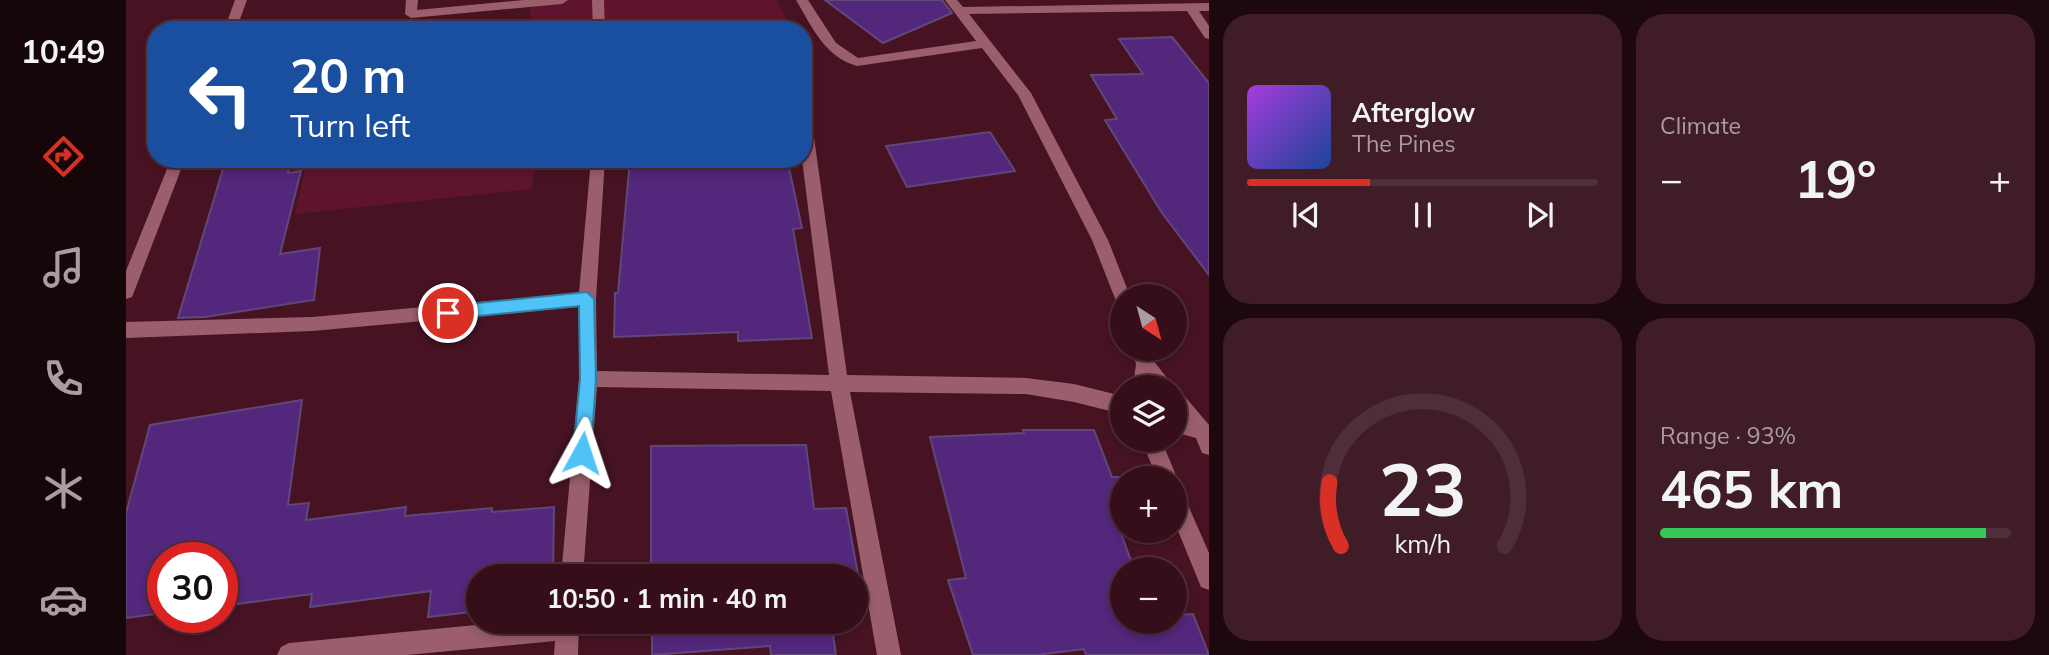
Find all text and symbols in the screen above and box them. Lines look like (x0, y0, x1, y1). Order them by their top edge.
text: 10:49 (21, 31, 105, 71)
text: 20 m (290, 44, 406, 105)
icon: left (175, 49, 266, 140)
text: Afterglow (1352, 96, 1475, 129)
text: Turn left (290, 105, 410, 145)
text: Climate (1660, 111, 1741, 140)
text: The Pines (1352, 129, 1456, 158)
icon: directions (39, 132, 88, 181)
text: 19° (1794, 146, 1877, 211)
text: − (1660, 155, 1683, 203)
text: + (1988, 155, 2011, 203)
icon: previous (1287, 196, 1325, 234)
icon: pause (1404, 196, 1442, 234)
icon: next (1521, 196, 1559, 234)
icon: music (39, 243, 88, 292)
pin (418, 283, 478, 343)
north arrow (1110, 284, 1186, 360)
map controls (1110, 284, 1187, 634)
icon: arrive (429, 294, 467, 332)
icon: phone (39, 354, 88, 403)
button: layers (1110, 375, 1187, 452)
position arrow (545, 416, 619, 490)
text: Range · 93% (1660, 421, 1796, 450)
text: 23 (1379, 443, 1466, 534)
text: 465 km (1660, 456, 1843, 521)
icon: climate (39, 464, 88, 513)
button: + (1110, 466, 1187, 543)
text: km/h (1394, 527, 1451, 558)
speed limit sign: 30 (147, 542, 238, 633)
button: − (1110, 557, 1187, 634)
icon: car (39, 575, 88, 624)
text: 10:50 · 1 min · 40 m (547, 582, 787, 615)

